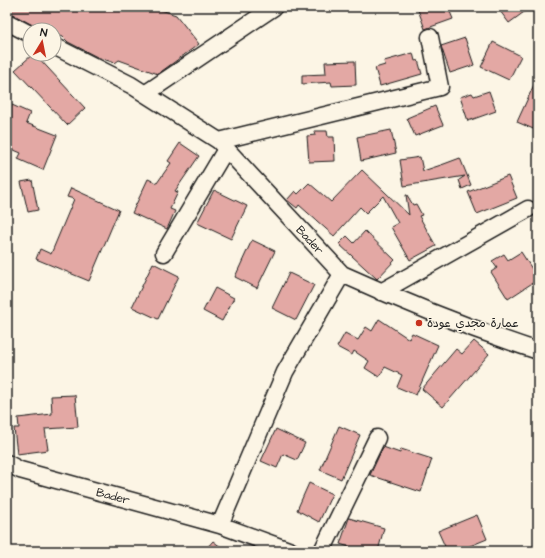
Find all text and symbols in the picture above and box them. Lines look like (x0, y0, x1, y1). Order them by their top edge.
north arrow (22, 22, 62, 62)
text: N (39, 25, 48, 41)
street label: Bader (292, 222, 328, 259)
place label: عمارة مجدي عودة (427, 315, 519, 332)
marker: عمارة مجدي عودة (414, 318, 424, 328)
street label: Bader (94, 484, 132, 509)

